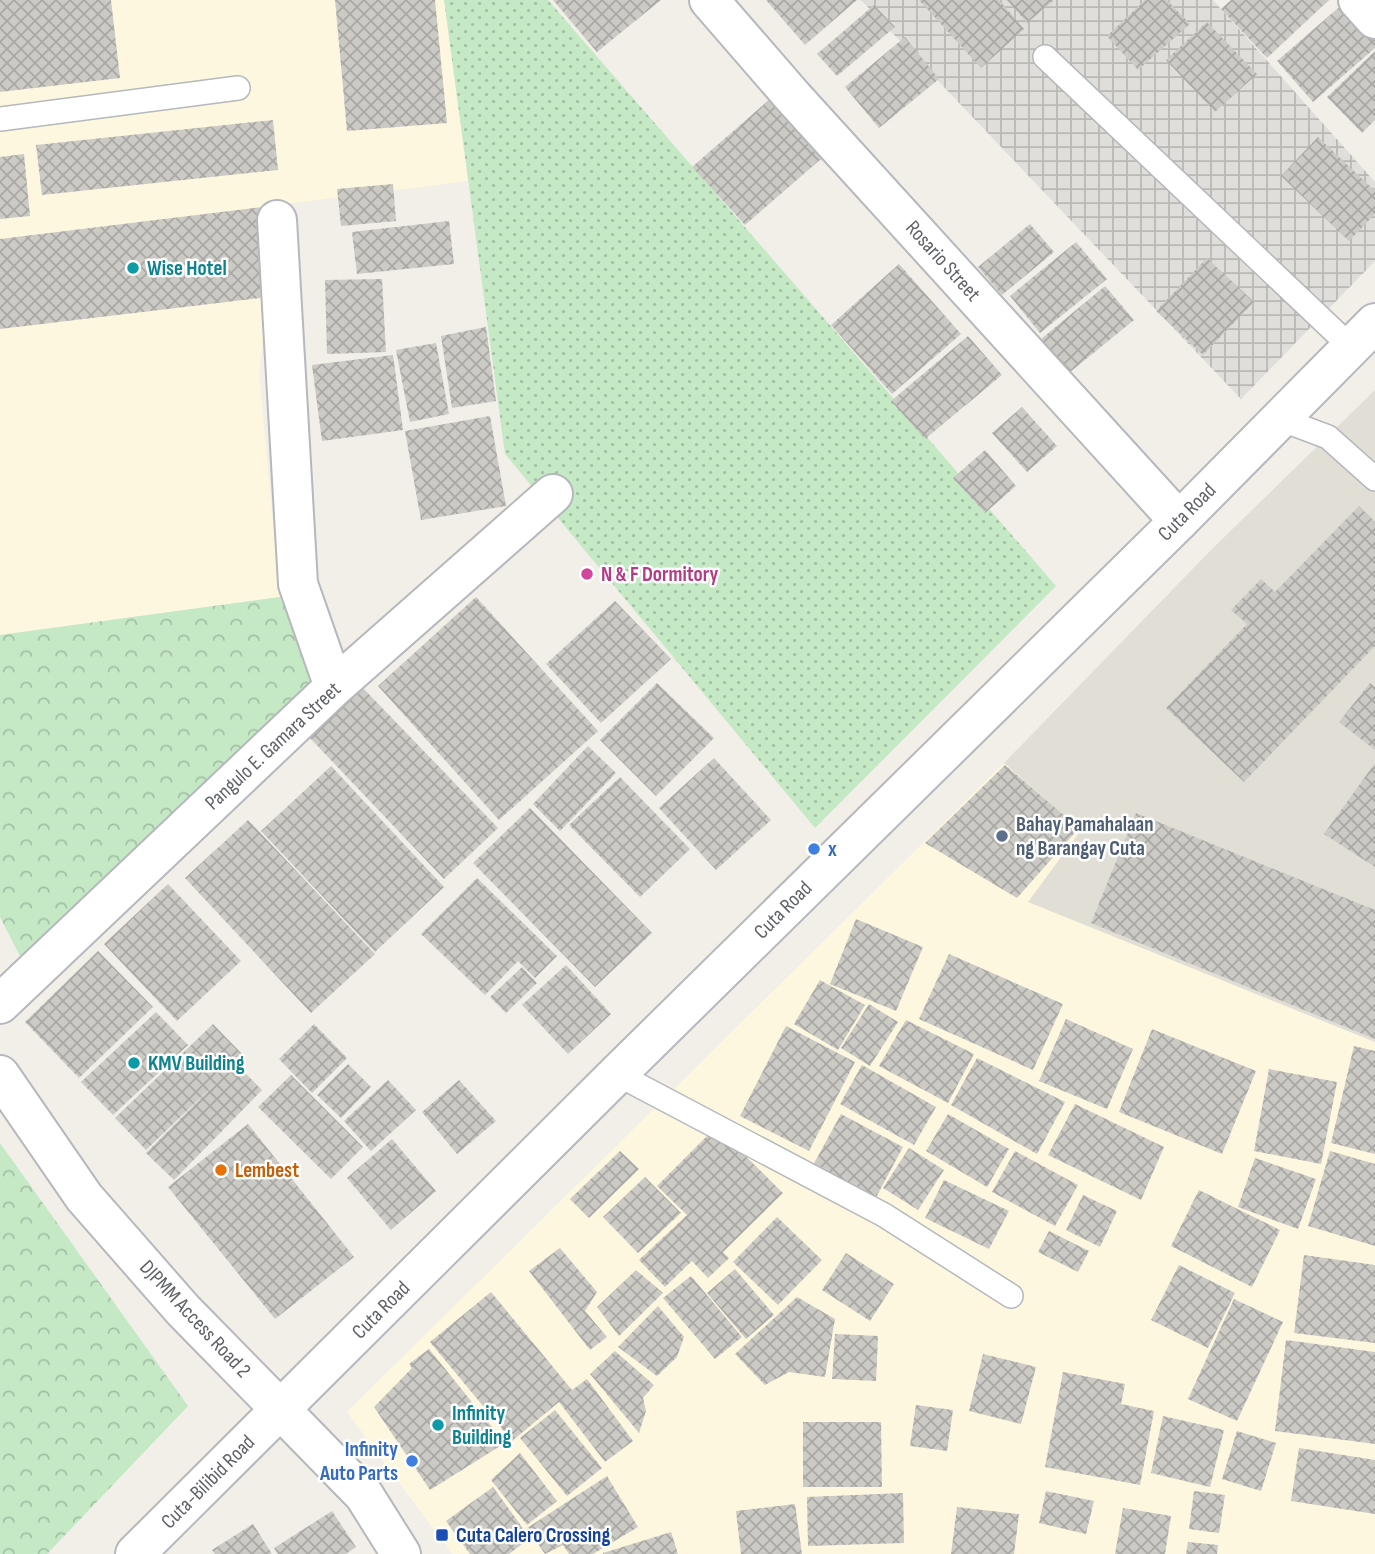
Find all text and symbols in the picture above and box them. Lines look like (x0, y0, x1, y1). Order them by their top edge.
street label: Rosario Street (900, 215, 986, 307)
place label: Wise Hotel (147, 256, 227, 281)
marker: Wise Hotel (125, 260, 141, 276)
street label: Cuta Road (1153, 478, 1221, 546)
place label: N & F Dormitory (601, 562, 718, 587)
marker: N & F Dormitory (579, 566, 595, 582)
street label: Pangulo E. Gamara Street (200, 677, 346, 815)
place label: Bahay Pamahalaan ng Barangay Cuta (1016, 812, 1154, 861)
marker: Bahay Pamahalaan ng Barangay Cuta (994, 828, 1010, 844)
place label: x (828, 837, 837, 862)
marker: x (806, 841, 822, 857)
street label: Cuta Road (749, 876, 817, 944)
place label: KMV Building (148, 1051, 245, 1076)
marker: KMV Building (126, 1055, 142, 1071)
place label: Lembest (235, 1158, 299, 1183)
marker: Lembest (213, 1162, 229, 1178)
street label: DJPMM Access Road 2 (134, 1255, 256, 1383)
street label: Cuta Road (347, 1276, 415, 1344)
place label: Infinity Building (452, 1401, 511, 1450)
marker: Infinity Building (430, 1417, 446, 1433)
street label: Cuta-Bilibid Road (156, 1430, 260, 1534)
place label: Infinity Auto Parts (319, 1437, 398, 1486)
marker: Infinity Auto Parts (404, 1453, 420, 1469)
place label: Cuta Calero Crossing (456, 1523, 610, 1548)
marker: Cuta Calero Crossing (434, 1527, 450, 1543)

